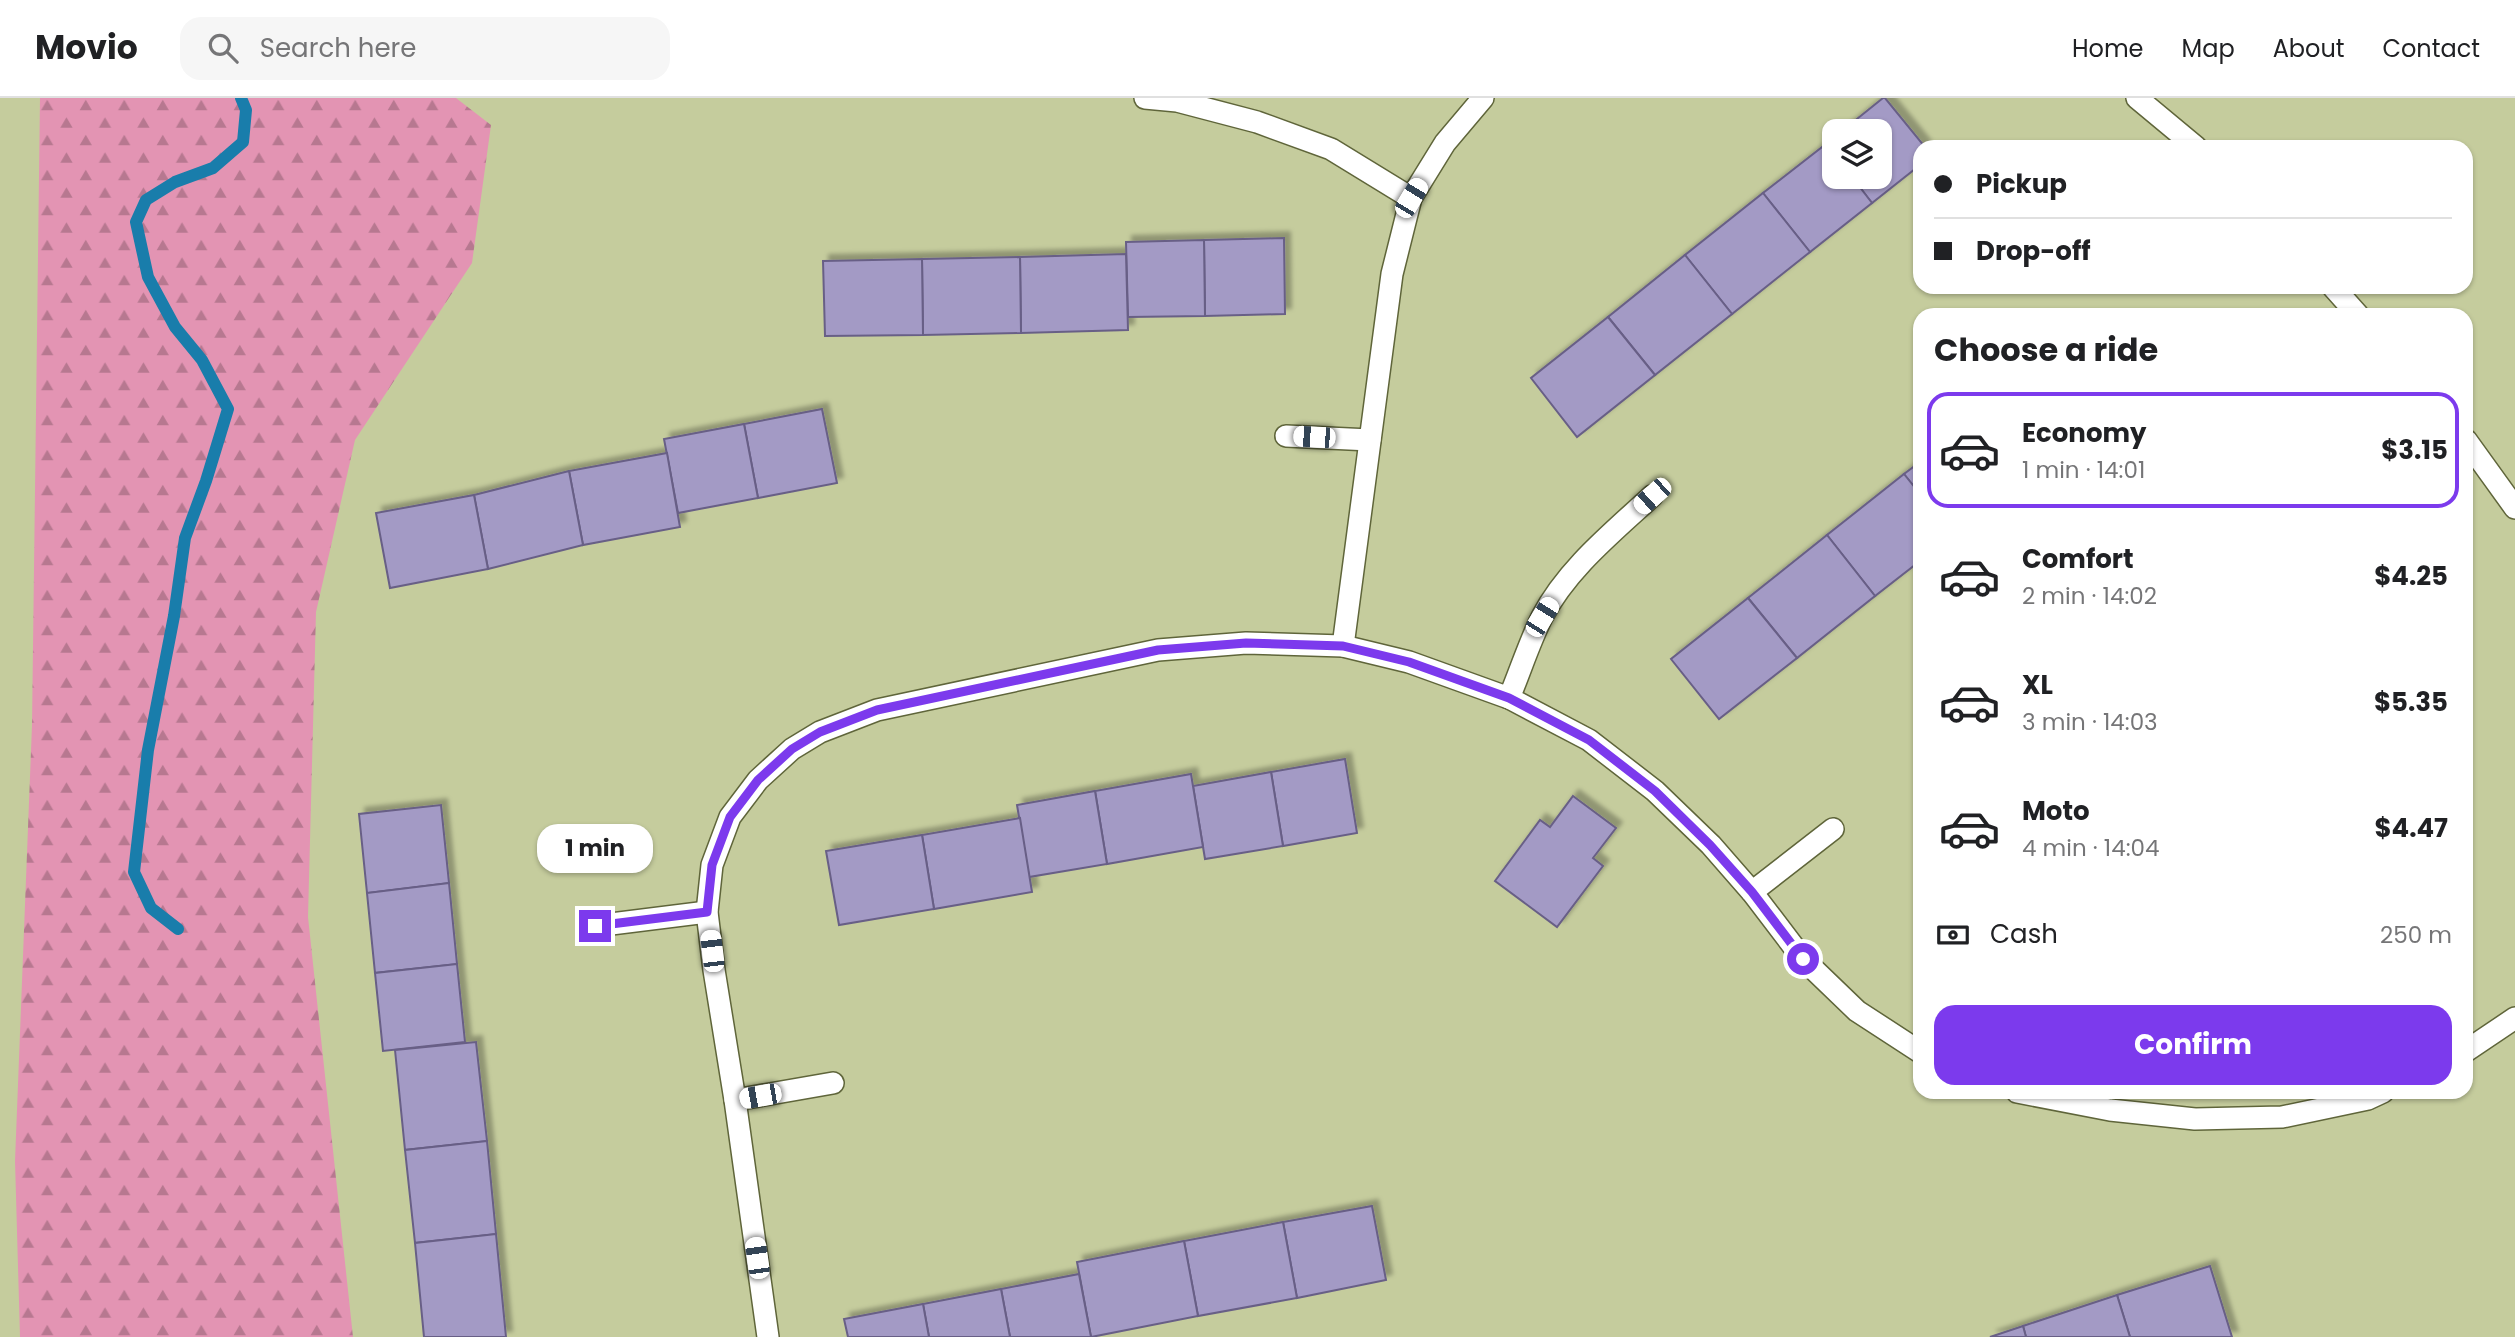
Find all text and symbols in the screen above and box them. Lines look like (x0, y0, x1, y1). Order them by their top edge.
search box (180, 17, 670, 80)
text: Movio (35, 24, 138, 71)
icon: search (204, 29, 242, 67)
text: Search here (260, 30, 416, 66)
text: Home (2072, 32, 2144, 65)
text: Map (2182, 32, 2235, 65)
text: About (2273, 32, 2344, 65)
text: Contact (2382, 32, 2480, 65)
map controls (1822, 119, 1892, 189)
button: layers (1822, 119, 1892, 189)
text: Pickup (1976, 166, 2067, 202)
car (1392, 175, 1431, 221)
text: Drop-off (1976, 233, 2091, 269)
text: Choose a ride (1934, 327, 2158, 372)
text: Economy (2022, 415, 2146, 451)
icon: car (1938, 419, 2001, 482)
car (1293, 425, 1336, 449)
text: $3.15 (2381, 432, 2448, 468)
text: 1 min · 14:01 (2022, 454, 2145, 486)
car (1630, 474, 1675, 518)
text: Comfort (2022, 541, 2134, 577)
icon: car (1938, 545, 2001, 608)
text: $4.25 (2374, 558, 2448, 594)
text: 2 min · 14:02 (2022, 580, 2157, 612)
car (1522, 594, 1563, 640)
text: XL (2022, 667, 2053, 703)
icon: car (1938, 671, 2001, 734)
text: $5.35 (2374, 684, 2448, 720)
text: 3 min · 14:03 (2022, 706, 2158, 738)
text: Moto (2022, 793, 2090, 829)
icon: car (1938, 797, 2001, 860)
text: $4.47 (2374, 810, 2448, 846)
callout: 1 min (537, 824, 653, 874)
text: 1 min (565, 832, 625, 864)
text: 4 min · 14:04 (2022, 832, 2159, 864)
route end (579, 910, 611, 942)
icon: cash (1934, 916, 1972, 954)
text: Cash (1990, 916, 2058, 952)
text: 250 m (2380, 919, 2452, 951)
car (700, 929, 725, 973)
route start (1787, 943, 1819, 975)
button: Confirm (1934, 1005, 2452, 1085)
car (738, 1082, 783, 1110)
car (744, 1236, 771, 1280)

